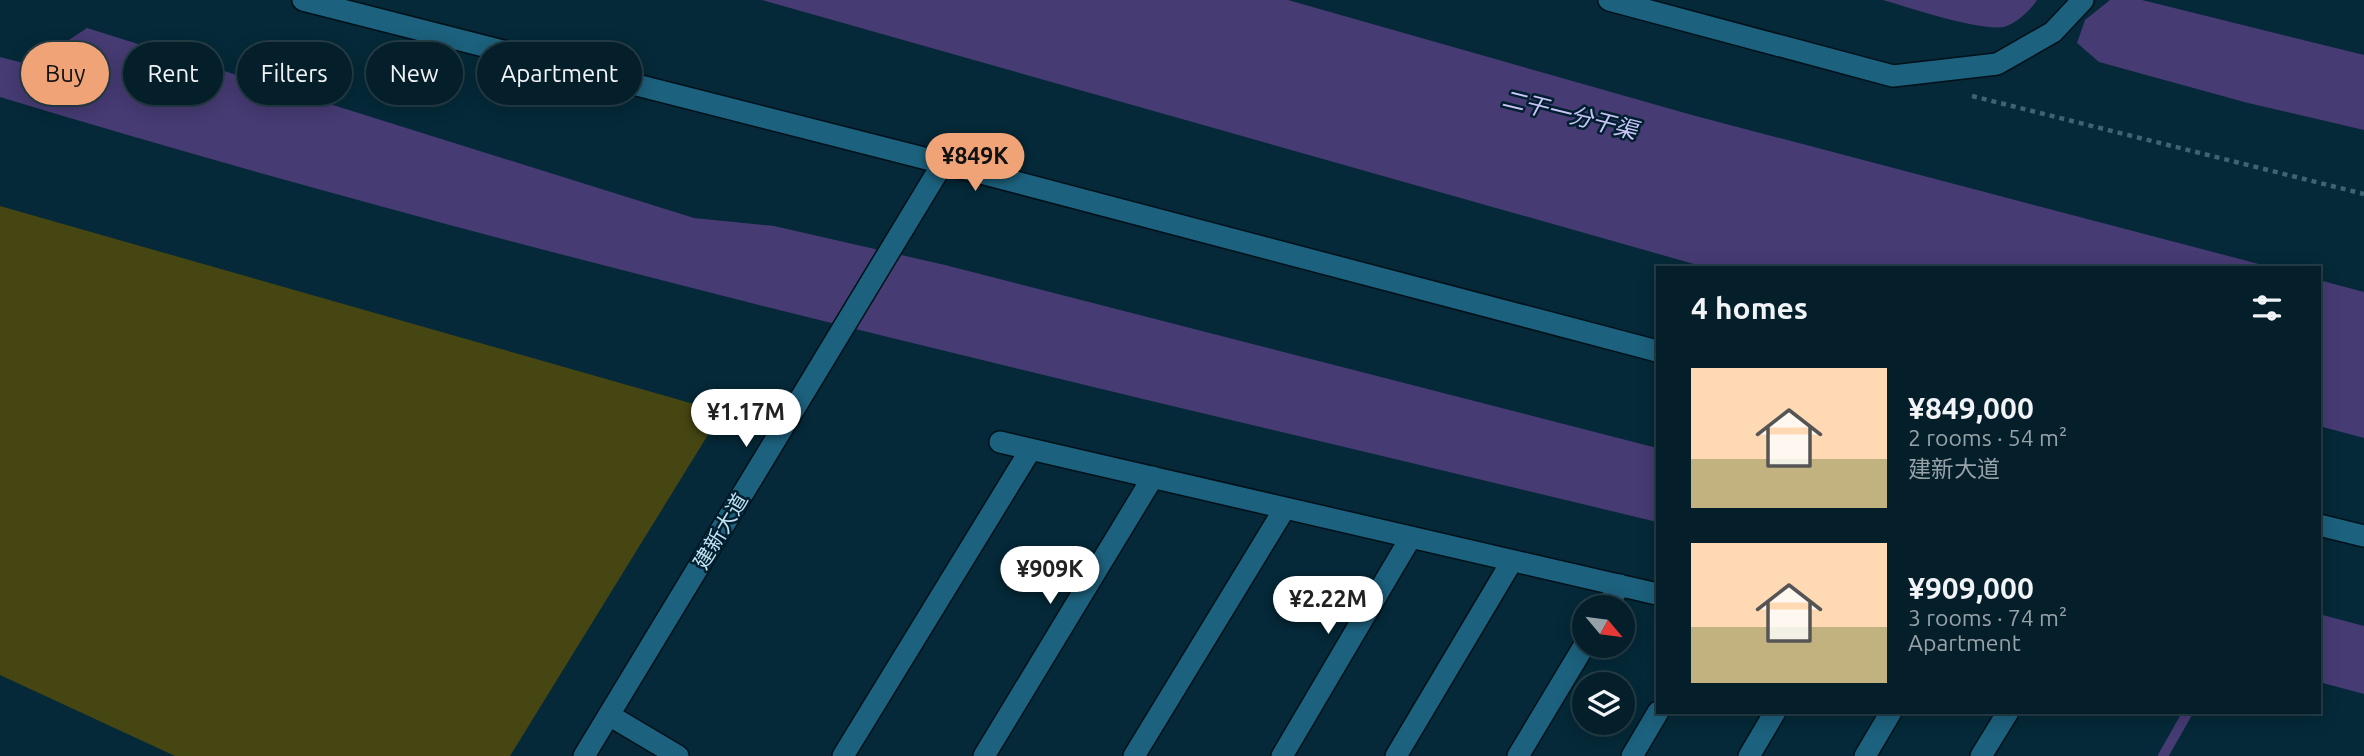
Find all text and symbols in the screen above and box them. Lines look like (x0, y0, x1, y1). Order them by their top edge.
chip: Buy (21, 42, 109, 105)
chip: Rent (123, 42, 223, 105)
chip: Filters (237, 42, 352, 105)
chip: New (366, 42, 463, 105)
chip: Apartment (477, 42, 642, 105)
water label: 二干一分干渠 (1500, 85, 1643, 144)
pin: ¥849K (926, 134, 1024, 193)
text: ¥849K (941, 143, 1009, 168)
icon: filters (2248, 289, 2286, 327)
text: 4 homes (1691, 291, 1808, 325)
pin: ¥1.17M (689, 390, 803, 449)
text: ¥849,000 (1908, 391, 2034, 425)
icon: home (1747, 396, 1831, 480)
text: ¥1.17M (707, 399, 785, 424)
text: 2 rooms · 54 m² (1908, 425, 2067, 450)
text: 建新大道 (1908, 456, 2000, 481)
street label: 建新大道 (688, 489, 752, 573)
pin: ¥909K (1001, 546, 1099, 606)
text: ¥909K (1016, 556, 1084, 581)
icon: home (1747, 571, 1831, 655)
text: ¥909,000 (1908, 571, 2034, 605)
pin: ¥2.22M (1271, 576, 1385, 636)
text: ¥2.22M (1289, 586, 1367, 611)
north arrow (1572, 595, 1634, 658)
map controls (1572, 595, 1635, 735)
text: 3 rooms · 74 m² (1908, 605, 2067, 630)
text: Apartment (1908, 630, 2021, 655)
button: layers (1572, 672, 1635, 735)

